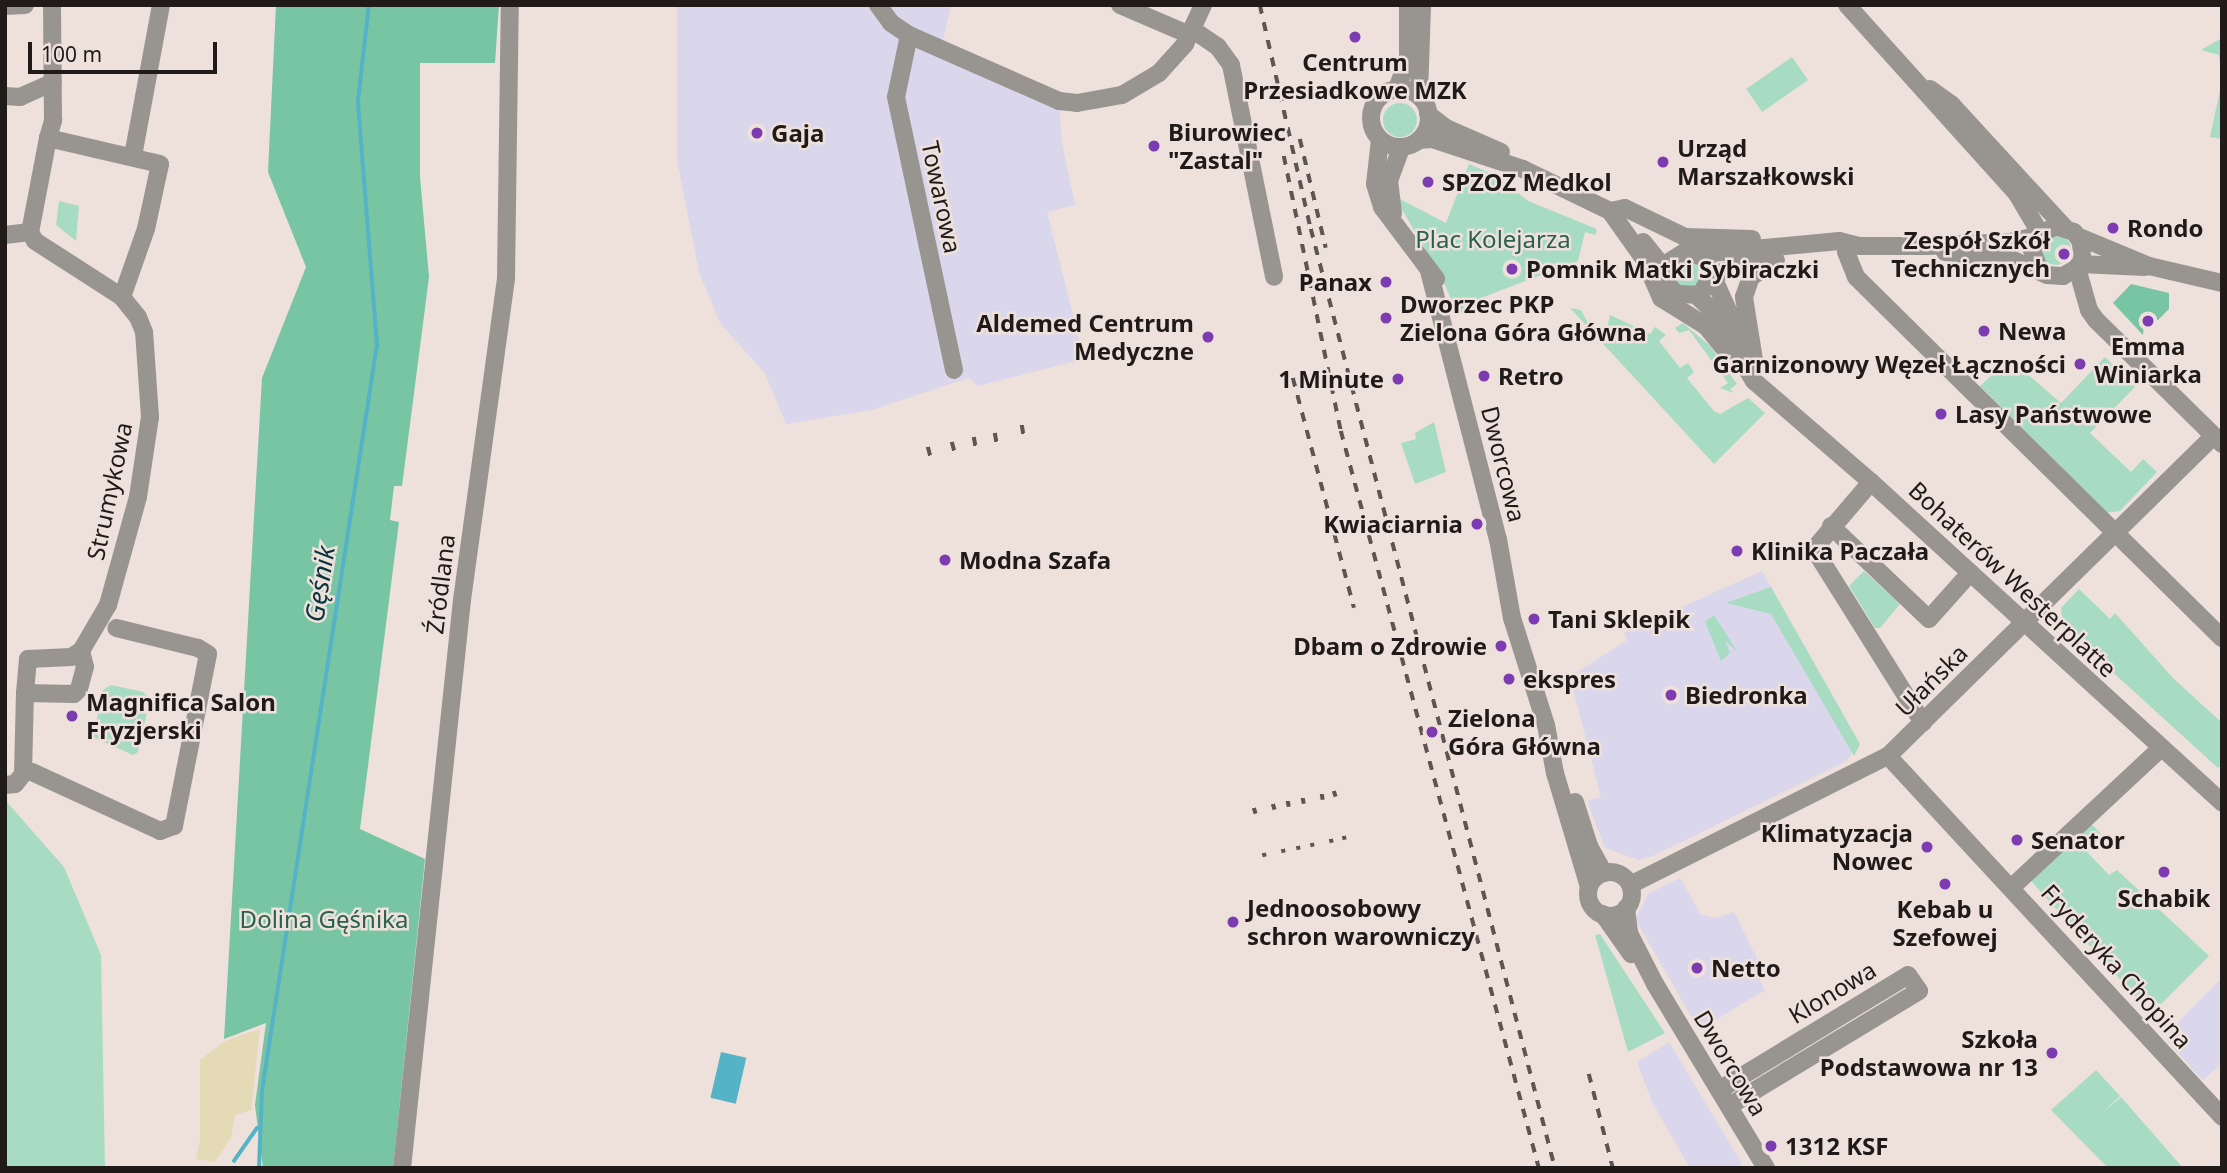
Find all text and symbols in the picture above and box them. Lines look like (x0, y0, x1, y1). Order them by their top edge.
scale bar (32, 28, 220, 72)
marker: Centrum Przesiadkowe MZK (1347, 29, 1363, 45)
text: 100 m (41, 40, 102, 68)
place label: Centrum Przesiadkowe MZK (1243, 48, 1467, 104)
place label: Biurowiec "Zastal" (1168, 118, 1286, 174)
place label: Gaja (771, 119, 824, 147)
marker: Gaja (749, 125, 765, 141)
place label: Urząd Marszałkowski (1677, 134, 1854, 190)
street label: Towarowa (916, 138, 968, 256)
marker: Biurowiec "Zastal" (1146, 138, 1162, 154)
marker: Urząd Marszałkowski (1655, 154, 1671, 170)
place label: SPZOZ Medkol (1442, 168, 1612, 196)
marker: SPZOZ Medkol (1420, 174, 1436, 190)
place label: Rondo (2127, 214, 2204, 242)
marker: Rondo (2105, 220, 2121, 236)
park label: Plac Kolejarza (1415, 225, 1571, 253)
place label: Zespół Szkół Technicznych (1891, 226, 2050, 282)
marker: Zespół Szkół Technicznych (2056, 246, 2072, 262)
place label: Pomnik Matki Sybiraczki (1526, 255, 1819, 283)
marker: Pomnik Matki Sybiraczki (1504, 261, 1520, 277)
place label: Panax (1299, 268, 1372, 296)
marker: Panax (1378, 274, 1394, 290)
place label: Dworzec PKP Zielona Góra Główna (1400, 290, 1647, 346)
place label: Aldemed Centrum Medyczne (976, 309, 1194, 365)
marker: Dworzec PKP Zielona Góra Główna (1378, 310, 1394, 326)
marker: Emma Winiarka (2140, 313, 2156, 329)
place label: Newa (1998, 317, 2066, 345)
marker: Newa (1976, 323, 1992, 339)
marker: Aldemed Centrum Medyczne (1200, 329, 1216, 345)
place label: Emma Winiarka (2094, 332, 2202, 388)
place label: Garnizonowy Węzeł Łączności (1713, 350, 2066, 378)
marker: Garnizonowy Węzeł Łączności (2072, 356, 2088, 372)
place label: Retro (1498, 362, 1564, 390)
place label: 1 Minute (1278, 365, 1384, 393)
marker: Retro (1476, 368, 1492, 384)
marker: 1 Minute (1390, 371, 1406, 387)
place label: Lasy Państwowe (1955, 400, 2152, 428)
street label: Dworcowa (1476, 403, 1532, 525)
marker: Lasy Państwowe (1933, 406, 1949, 422)
street label: Strumykowa (80, 419, 138, 563)
street label: Bohaterów Westerplatte (1903, 475, 2123, 683)
place label: Kwiaciarnia (1323, 510, 1463, 538)
marker: Kwiaciarnia (1469, 516, 1485, 532)
street label: Źródlana (420, 532, 460, 636)
place label: Klinika Paczała (1751, 537, 1929, 565)
marker: Klinika Paczała (1729, 543, 1745, 559)
water label: Gęśnik (299, 544, 341, 624)
place label: Modna Szafa (959, 546, 1111, 574)
marker: Modna Szafa (937, 552, 953, 568)
place label: Tani Sklepik (1548, 605, 1690, 633)
marker: Tani Sklepik (1526, 611, 1542, 627)
place label: Dbam o Zdrowie (1293, 632, 1487, 660)
marker: Dbam o Zdrowie (1493, 638, 1509, 654)
street label: Ułańska (1889, 638, 1973, 722)
place label: ekspres (1523, 665, 1616, 693)
marker: ekspres (1501, 671, 1517, 687)
place label: Biedronka (1685, 681, 1808, 709)
marker: Biedronka (1663, 687, 1679, 703)
place label: Magnifica Salon Fryzjerski (86, 688, 276, 744)
place label: Zielona Góra Główna (1448, 704, 1601, 760)
marker: Magnifica Salon Fryzjerski (64, 708, 80, 724)
marker: Zielona Góra Główna (1422, 722, 1442, 742)
place label: Klimatyzacja Nowec (1761, 819, 1913, 875)
place label: Senator (2031, 826, 2125, 854)
marker: Senator (2009, 832, 2025, 848)
marker: Klimatyzacja Nowec (1919, 839, 1935, 855)
marker: Schabik (2156, 864, 2172, 880)
marker: Kebab u Szefowej (1937, 876, 1953, 892)
street label: Fryderyka Chopina (2036, 878, 2198, 1054)
place label: Schabik (2118, 884, 2210, 912)
place label: Jednoosobowy schron warowniczy (1247, 894, 1475, 950)
place label: Kebab u Szefowej (1892, 895, 1998, 951)
park label: Dolina Gęśnika (240, 905, 408, 933)
marker: Jednoosobowy schron warowniczy (1225, 914, 1241, 930)
place label: Netto (1711, 954, 1781, 982)
street label: Klonowa (1783, 955, 1881, 1029)
marker: Netto (1689, 960, 1705, 976)
street label: Dworcowa (1688, 1005, 1774, 1121)
place label: Szkoła Podstawowa nr 13 (1820, 1025, 2038, 1081)
marker: Szkoła Podstawowa nr 13 (2044, 1045, 2060, 1061)
place label: 1312 KSF (1785, 1132, 1888, 1160)
marker: 1312 KSF (1763, 1138, 1779, 1154)

